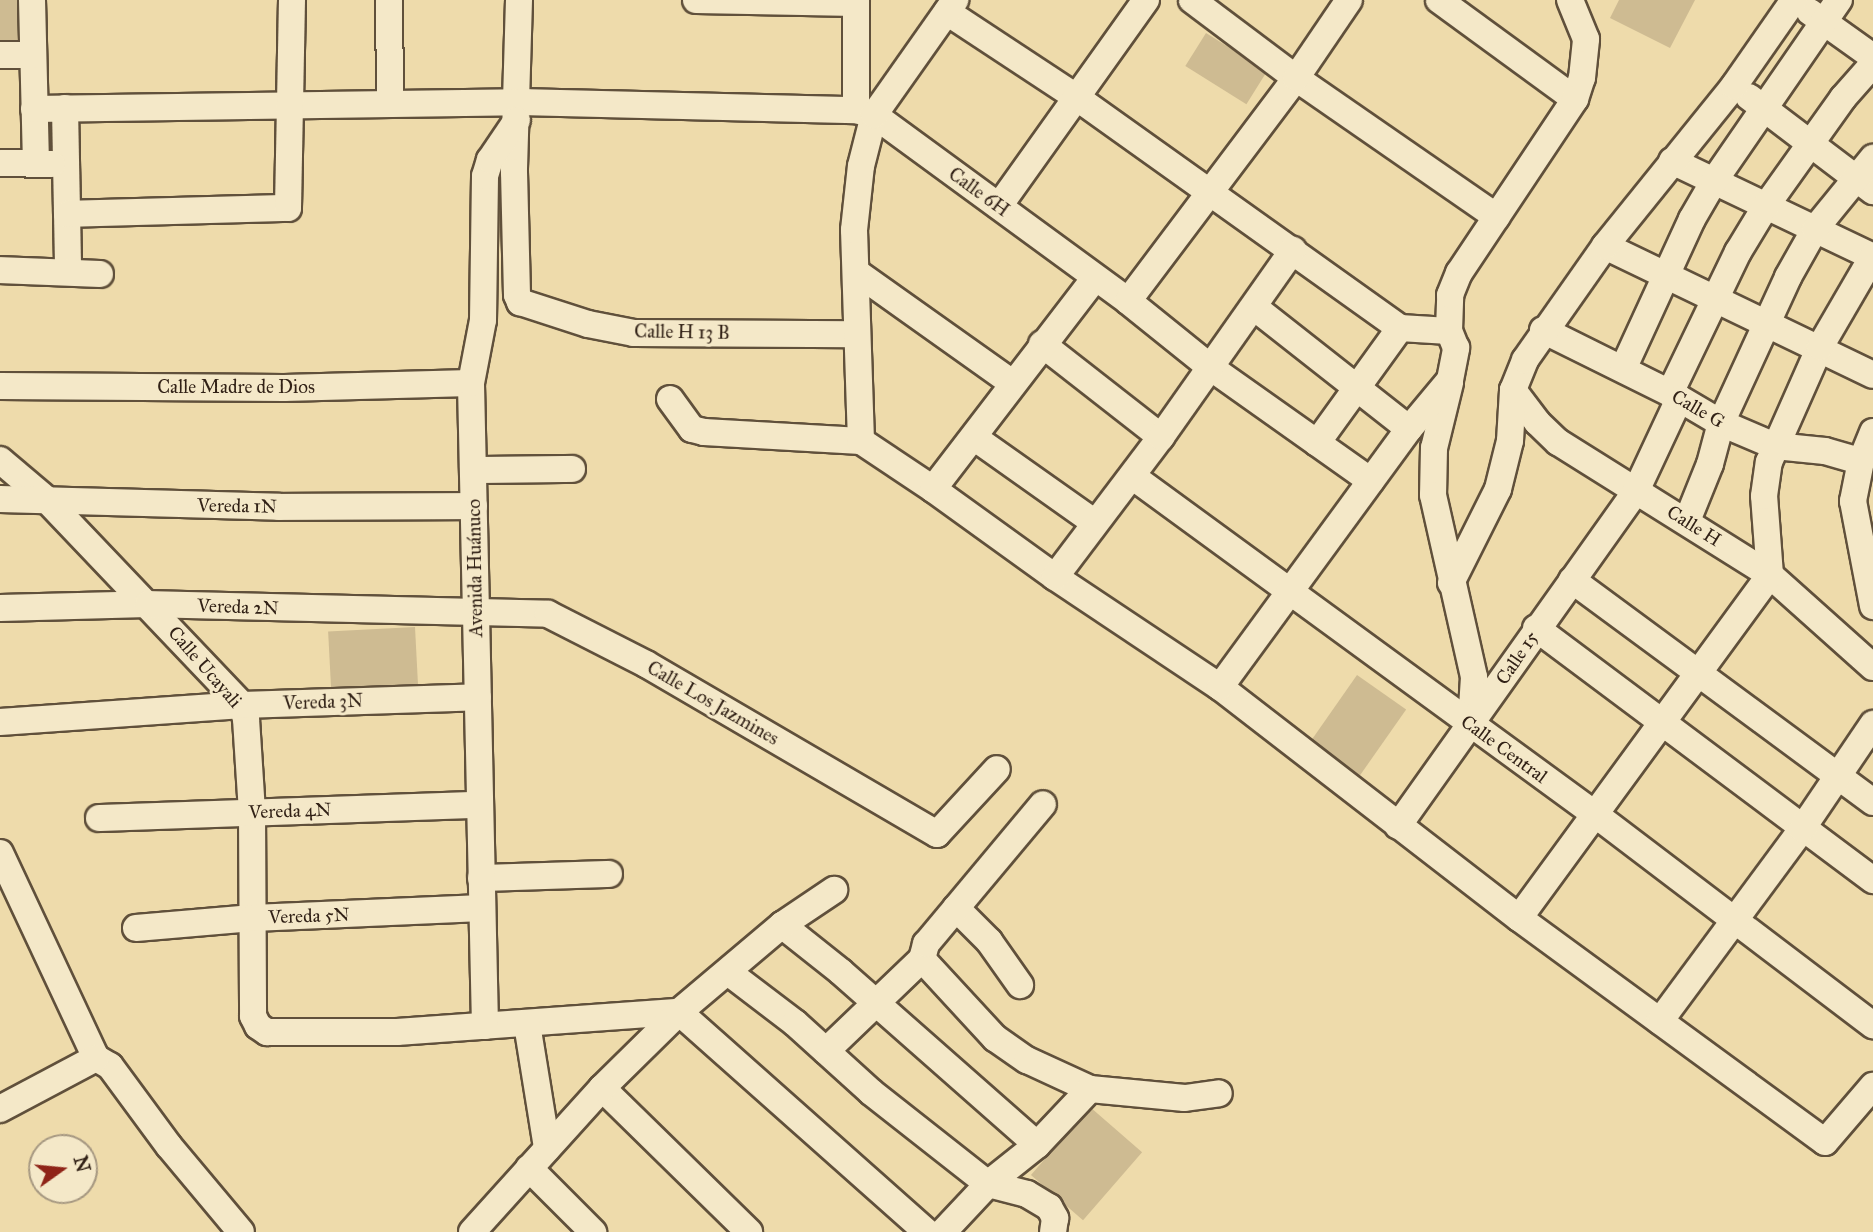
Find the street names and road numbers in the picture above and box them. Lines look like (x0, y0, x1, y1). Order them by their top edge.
street label: Calle 6H (944, 162, 1014, 222)
street label: Calle H 13 B (634, 320, 730, 344)
street label: Calle Madre de Dios (157, 376, 315, 398)
street label: Calle G (1668, 385, 1728, 433)
street label: Vereda 1N (197, 494, 277, 518)
street label: Avenida Huánuco (462, 499, 488, 637)
street label: Calle H (1663, 501, 1725, 551)
street label: Vereda 2N (197, 594, 279, 620)
street label: Calle Ucayali (163, 621, 247, 713)
street label: Calle 15 (1491, 627, 1543, 689)
street label: Calle Los Jazmines (643, 656, 783, 750)
street label: Vereda 3N (283, 689, 363, 715)
street label: Calle Central (1456, 710, 1552, 788)
street label: Vereda 4N (248, 798, 332, 824)
street label: Vereda 5N (268, 903, 350, 929)

